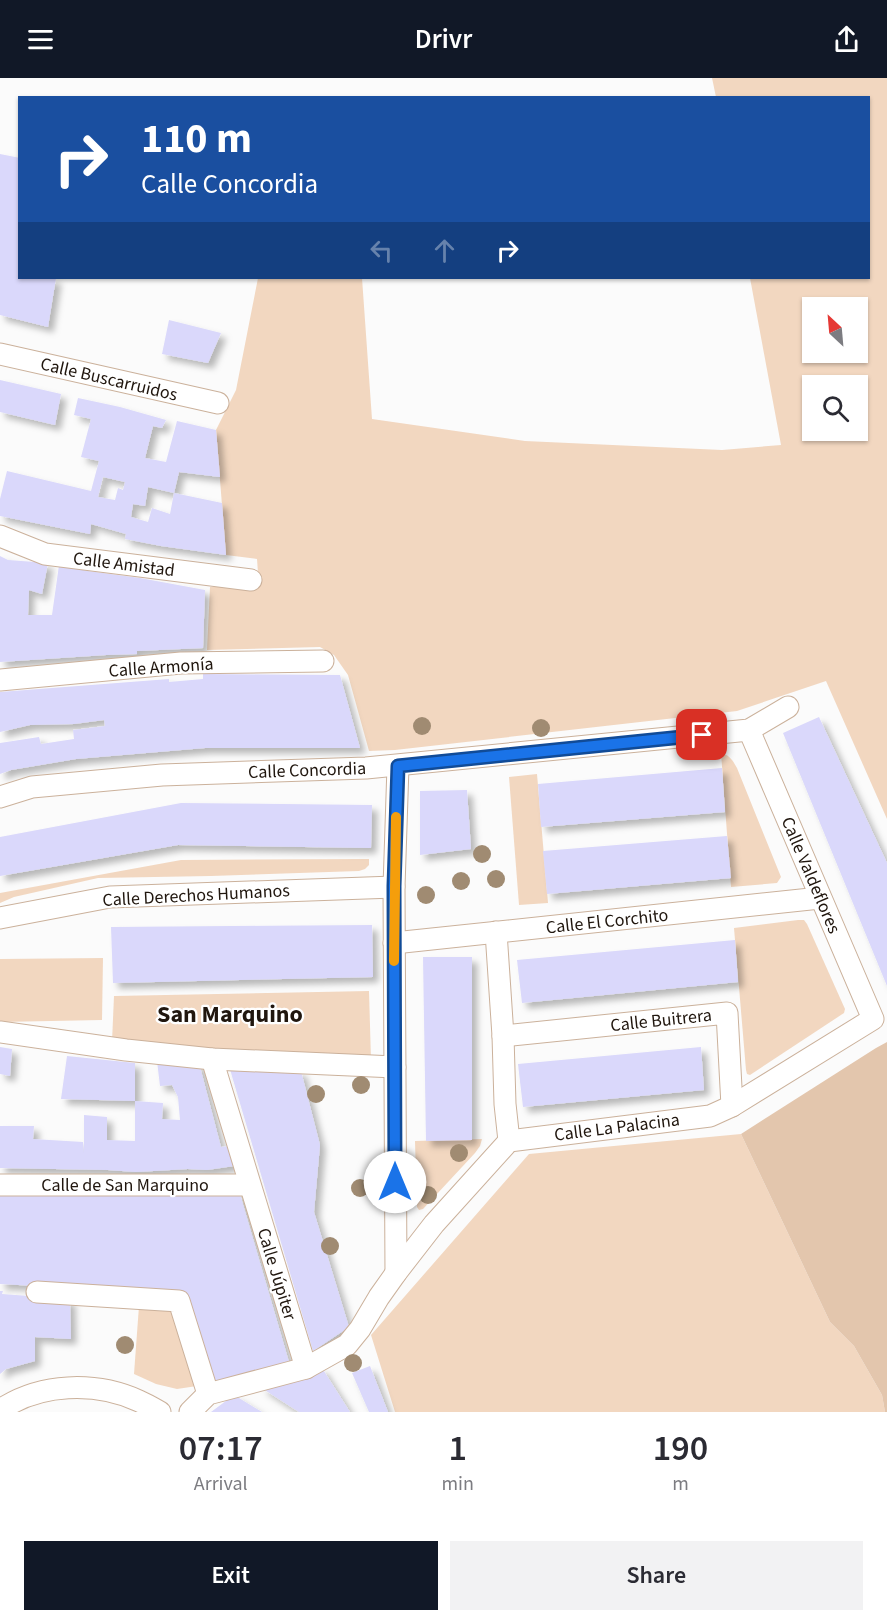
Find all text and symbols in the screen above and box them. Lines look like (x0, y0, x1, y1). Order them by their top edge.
text: Drivr (415, 20, 472, 59)
icon: menu (24, 23, 57, 56)
icon: share (830, 23, 863, 56)
text: 110 m (141, 109, 252, 169)
icon: right (42, 120, 120, 198)
text: Calle Concordia (141, 165, 318, 204)
icon: left (365, 234, 398, 267)
icon: ahead (428, 234, 461, 267)
icon: right (491, 234, 524, 267)
north arrow (802, 297, 868, 363)
map controls (802, 297, 868, 441)
street label: Calle Buscarruidos (38, 352, 180, 407)
button: search (802, 375, 868, 441)
street label: Calle Amistad (72, 546, 176, 583)
street label: Calle Armonía (108, 651, 214, 684)
pin (676, 709, 727, 760)
icon: arrive (685, 718, 718, 751)
street label: Calle Concordia (248, 756, 366, 785)
street label: Calle Valdeflores (775, 813, 846, 937)
street label: Calle Derechos Humanos (102, 878, 290, 913)
street label: Calle El Corchito (545, 903, 669, 940)
district label: San Marquino (157, 997, 303, 1032)
street label: Calle Buitrera (609, 1003, 713, 1038)
street label: Calle La Palacina (553, 1107, 681, 1148)
position arrow (363, 1150, 427, 1214)
street label: Calle de San Marquino (41, 1173, 209, 1198)
street label: Calle Júpiter (251, 1225, 303, 1324)
text: 07:17 (179, 1423, 263, 1474)
text: 1 (448, 1423, 467, 1474)
text: 190 (653, 1423, 708, 1474)
text: Arrival (194, 1470, 248, 1498)
text: min (441, 1470, 474, 1498)
text: m (672, 1470, 689, 1498)
button: Exit (24, 1541, 438, 1610)
button: Share (450, 1541, 863, 1610)

